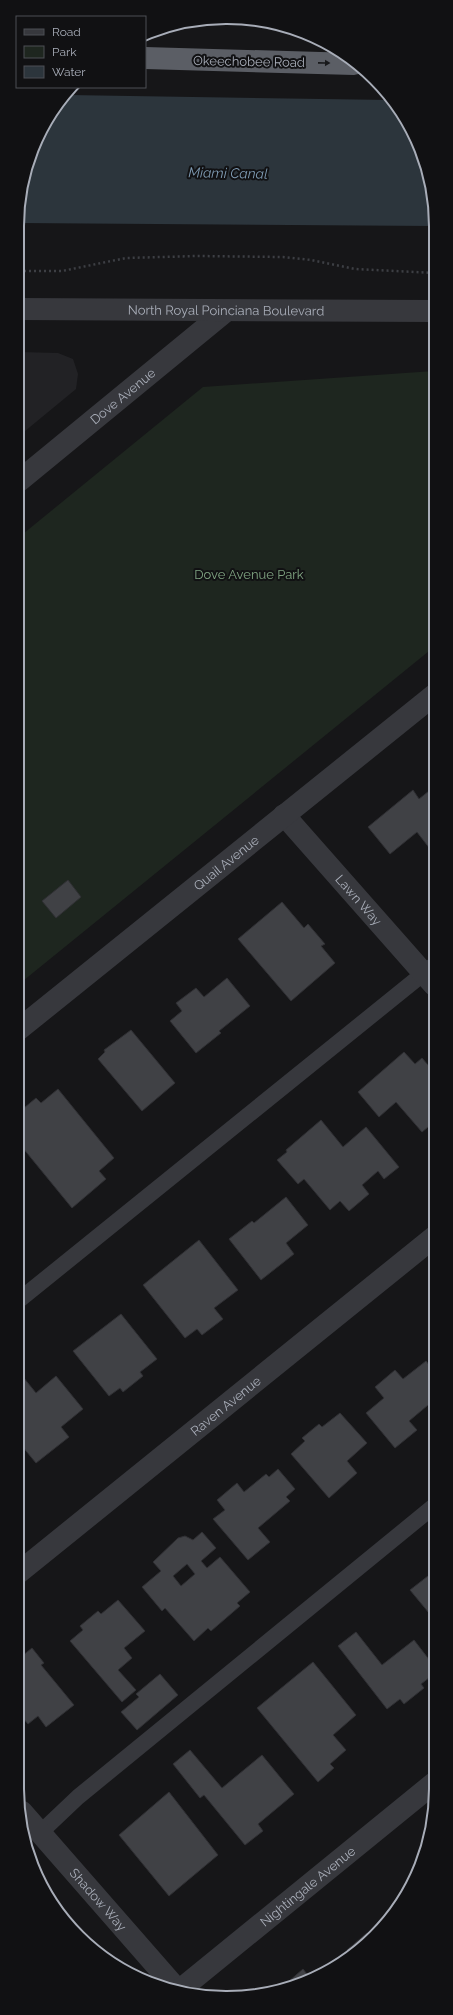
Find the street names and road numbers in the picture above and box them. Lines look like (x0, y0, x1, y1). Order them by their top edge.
street label: Okeechobee Road (193, 53, 305, 70)
street label: North Royal Poinciana Boulevard (128, 303, 324, 318)
street label: Dove Avenue (87, 365, 159, 427)
street label: Quail Avenue (191, 832, 262, 894)
street label: Lawn Way (332, 872, 385, 928)
street label: Raven Avenue (188, 1373, 264, 1439)
street label: Nightingale Avenue (257, 1843, 359, 1930)
street label: Shadow Way (67, 1865, 129, 1934)

